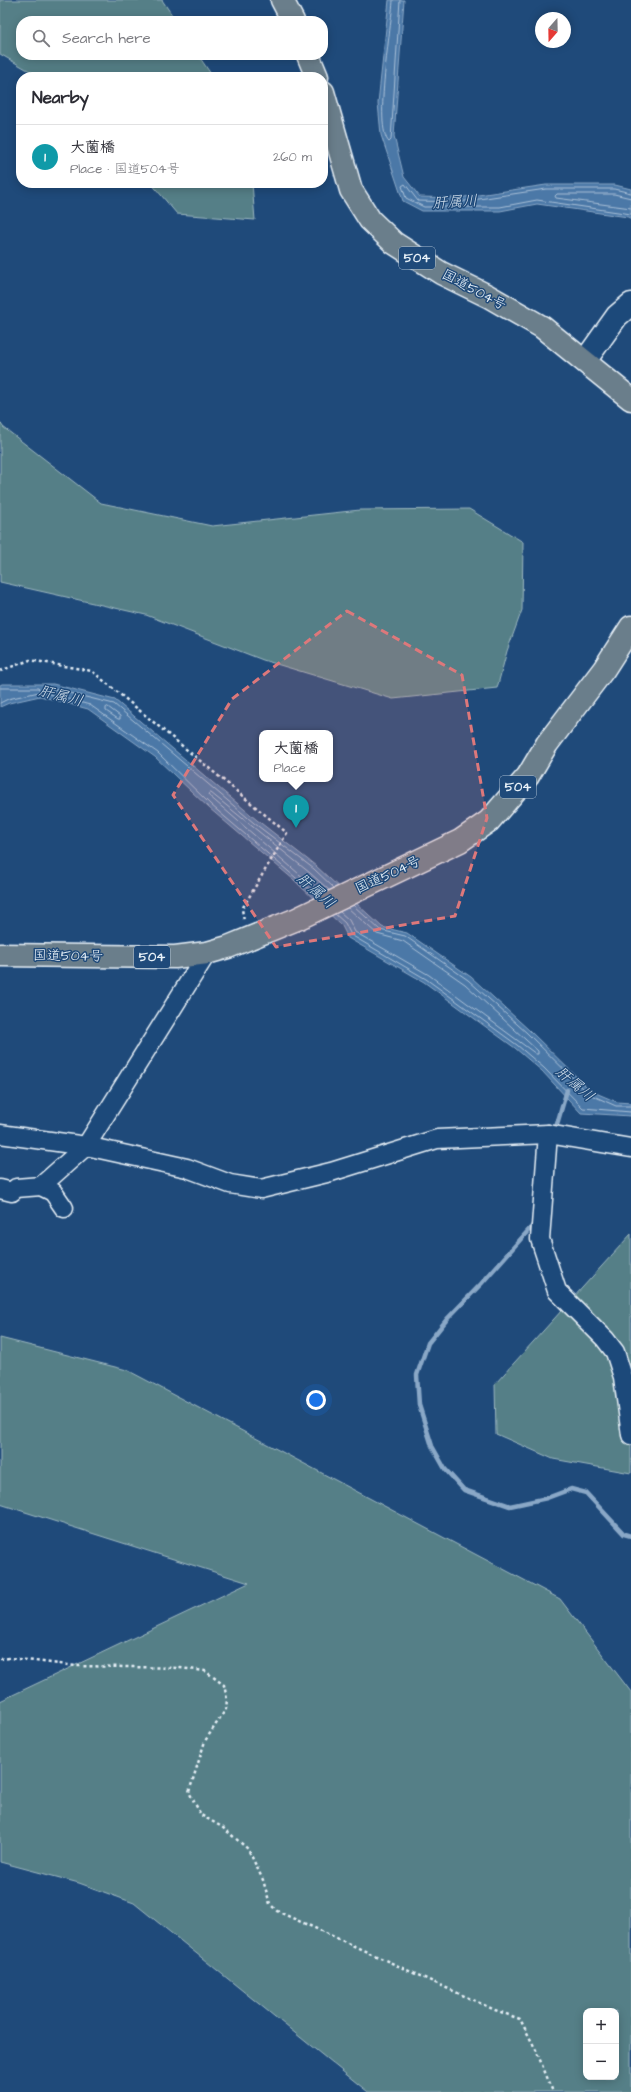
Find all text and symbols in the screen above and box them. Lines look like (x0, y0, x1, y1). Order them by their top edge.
north arrow (535, 12, 571, 48)
search box (16, 16, 328, 60)
icon: search (30, 27, 52, 49)
text: Search here (62, 28, 151, 49)
text: Nearby (32, 86, 89, 110)
text: 大薗橋 (70, 137, 115, 158)
text: 1 (44, 148, 46, 166)
text: 260 m (273, 148, 312, 166)
text: Place · 国道504号 (70, 160, 180, 178)
water label: 肝属川 (432, 190, 478, 214)
road number: 504 (399, 247, 435, 269)
street label: 国道504号 (438, 265, 510, 315)
water label: 肝属川 (37, 680, 85, 712)
popup (259, 730, 333, 782)
text: 大薗橋 (273, 738, 319, 759)
text: Place (273, 759, 306, 777)
road number: 504 (500, 776, 536, 798)
pin: 1 (283, 795, 309, 828)
street label: 国道504号 (352, 851, 424, 899)
water label: 肝属川 (292, 868, 340, 914)
street label: 国道504号 (33, 945, 103, 967)
road number: 504 (134, 946, 170, 968)
water label: 肝属川 (551, 1061, 599, 1107)
your location (306, 1390, 326, 1410)
map controls (583, 2008, 619, 2080)
button: + (583, 2008, 619, 2044)
button: − (583, 2044, 619, 2080)

